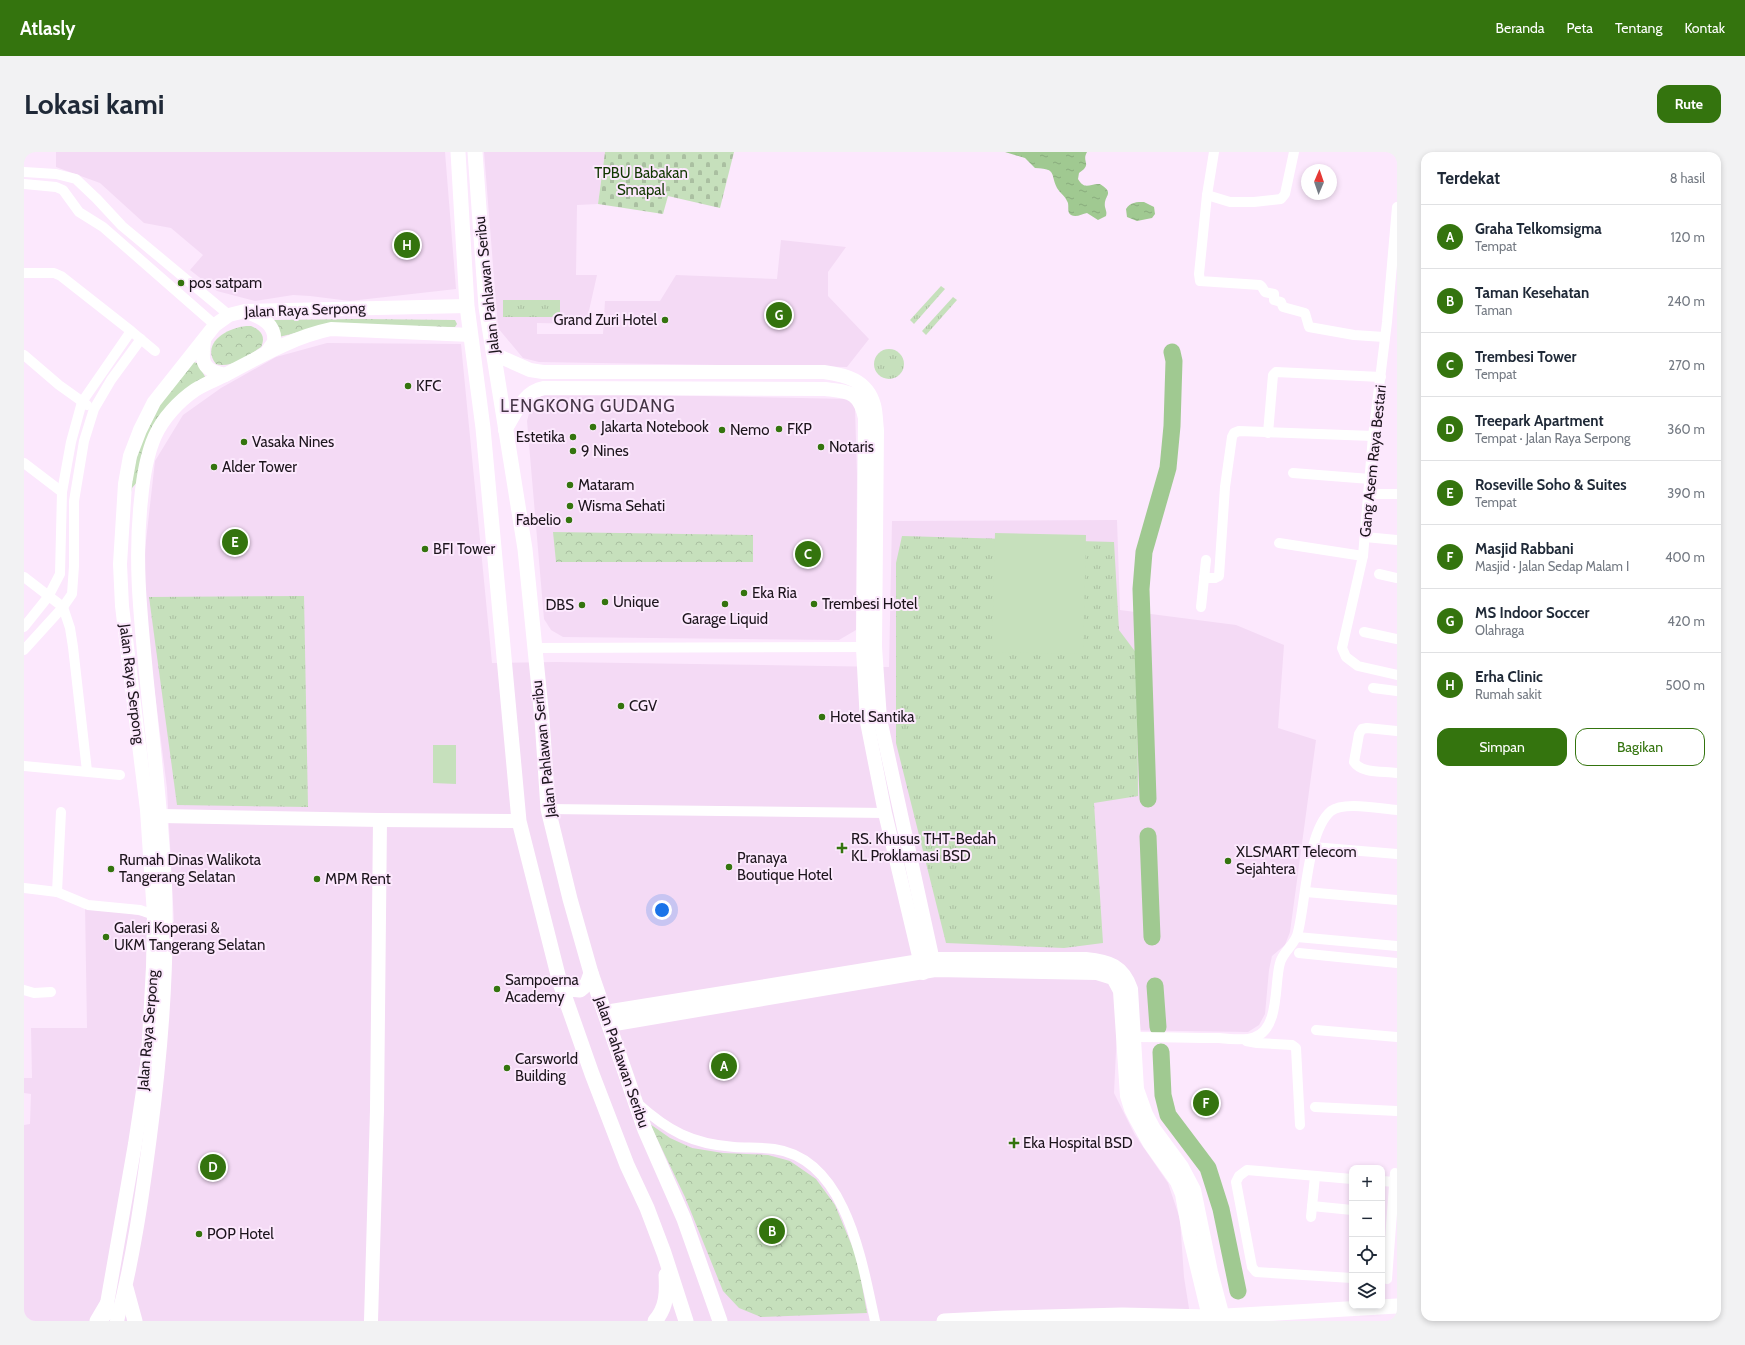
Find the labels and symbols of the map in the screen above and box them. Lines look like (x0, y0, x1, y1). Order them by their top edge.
park label: TPBU Babakan Smapal (594, 164, 688, 199)
north arrow (1301, 164, 1337, 200)
street label: Jalan Pahlawan Seribu (471, 215, 503, 356)
pin: H (394, 230, 420, 260)
place label: pos satpam (189, 274, 262, 292)
marker: pos satpam (176, 278, 186, 288)
street label: Jalan Raya Serpong (243, 299, 366, 321)
pin: G (766, 300, 792, 330)
place label: Grand Zuri Hotel (553, 311, 657, 329)
marker: Grand Zuri Hotel (660, 315, 670, 325)
place label: KFC (416, 377, 441, 395)
marker: KFC (403, 381, 413, 391)
street label: Gang Asem Raya Bestari (1356, 384, 1390, 538)
district label: LENGKONG GUDANG (500, 396, 676, 416)
place label: Jakarta Notebook (600, 418, 709, 436)
place label: FKP (787, 420, 812, 438)
place label: Nemo (730, 421, 769, 439)
marker: Jakarta Notebook (588, 422, 598, 432)
marker: FKP (774, 424, 784, 434)
marker: Nemo (717, 425, 727, 435)
place label: Estetika (516, 428, 566, 446)
marker: Estetika (568, 432, 578, 442)
place label: Vasaka Nines (252, 433, 334, 451)
marker: Vasaka Nines (239, 437, 249, 447)
place label: Notaris (829, 438, 874, 456)
place label: 9 Nines (581, 442, 629, 460)
marker: Notaris (816, 442, 826, 452)
marker: 9 Nines (568, 446, 578, 456)
place label: Alder Tower (222, 458, 297, 476)
marker: Alder Tower (209, 462, 219, 472)
place label: Mataram (578, 476, 634, 494)
marker: Mataram (565, 480, 575, 490)
place label: Wisma Sehati (578, 497, 665, 515)
marker: Wisma Sehati (565, 501, 575, 511)
place label: Fabelio (516, 511, 561, 529)
marker: Fabelio (564, 515, 574, 525)
pin: E (222, 527, 248, 557)
pin: C (795, 539, 821, 569)
place label: BFI Tower (433, 540, 495, 558)
marker: BFI Tower (420, 544, 430, 554)
place label: Eka Ria (752, 584, 798, 602)
marker: Eka Ria (739, 588, 749, 598)
place label: Unique (613, 593, 659, 611)
place label: Trembesi Hotel (822, 595, 918, 613)
place label: DBS (545, 596, 574, 614)
marker: Unique (600, 597, 610, 607)
marker: Garage Liquid (720, 599, 730, 609)
marker: Trembesi Hotel (809, 599, 819, 609)
marker: DBS (577, 600, 587, 610)
place label: Garage Liquid (682, 610, 768, 628)
street label: Jalan Raya Serpong (116, 622, 148, 746)
street label: Jalan Pahlawan Seribu (528, 679, 560, 820)
place label: CGV (629, 697, 658, 715)
marker: CGV (616, 701, 626, 711)
place label: Hotel Santika (830, 708, 915, 726)
marker: Hotel Santika (817, 712, 827, 722)
place label: RS. Khusus THT-Bedah KL Proklamasi BSD (851, 830, 996, 865)
marker: RS. Khusus THT-Bedah KL Proklamasi BSD (836, 842, 848, 854)
place label: XLSMART Telecom Sejahtera (1236, 843, 1357, 878)
place label: Pranaya Boutique Hotel (737, 849, 833, 884)
place label: Rumah Dinas Walikota Tangerang Selatan (119, 851, 262, 886)
marker: XLSMART Telecom Sejahtera (1223, 856, 1233, 866)
marker: Pranaya Boutique Hotel (724, 862, 734, 872)
marker: Rumah Dinas Walikota Tangerang Selatan (106, 864, 116, 874)
place label: MPM Rent (325, 870, 391, 888)
marker: MPM Rent (312, 874, 322, 884)
your location (652, 900, 672, 920)
place label: Galeri Koperasi & UKM Tangerang Selatan (114, 919, 265, 954)
marker: Galeri Koperasi & UKM Tangerang Selatan (101, 932, 111, 942)
street label: Jalan Raya Serpong (134, 968, 162, 1092)
place label: Sampoerna Academy (505, 971, 580, 1006)
marker: Sampoerna Academy (492, 984, 502, 994)
street label: Jalan Pahlawan Seribu (591, 993, 653, 1130)
place label: Carsworld Building (515, 1050, 578, 1085)
pin: A (711, 1051, 737, 1081)
marker: Carsworld Building (502, 1063, 512, 1073)
pin: F (1193, 1088, 1219, 1118)
place label: Eka Hospital BSD (1023, 1134, 1133, 1152)
marker: Eka Hospital BSD (1008, 1137, 1020, 1149)
pin: D (200, 1152, 226, 1182)
pin: B (759, 1216, 785, 1246)
place label: POP Hotel (207, 1225, 274, 1243)
marker: POP Hotel (194, 1229, 204, 1239)

